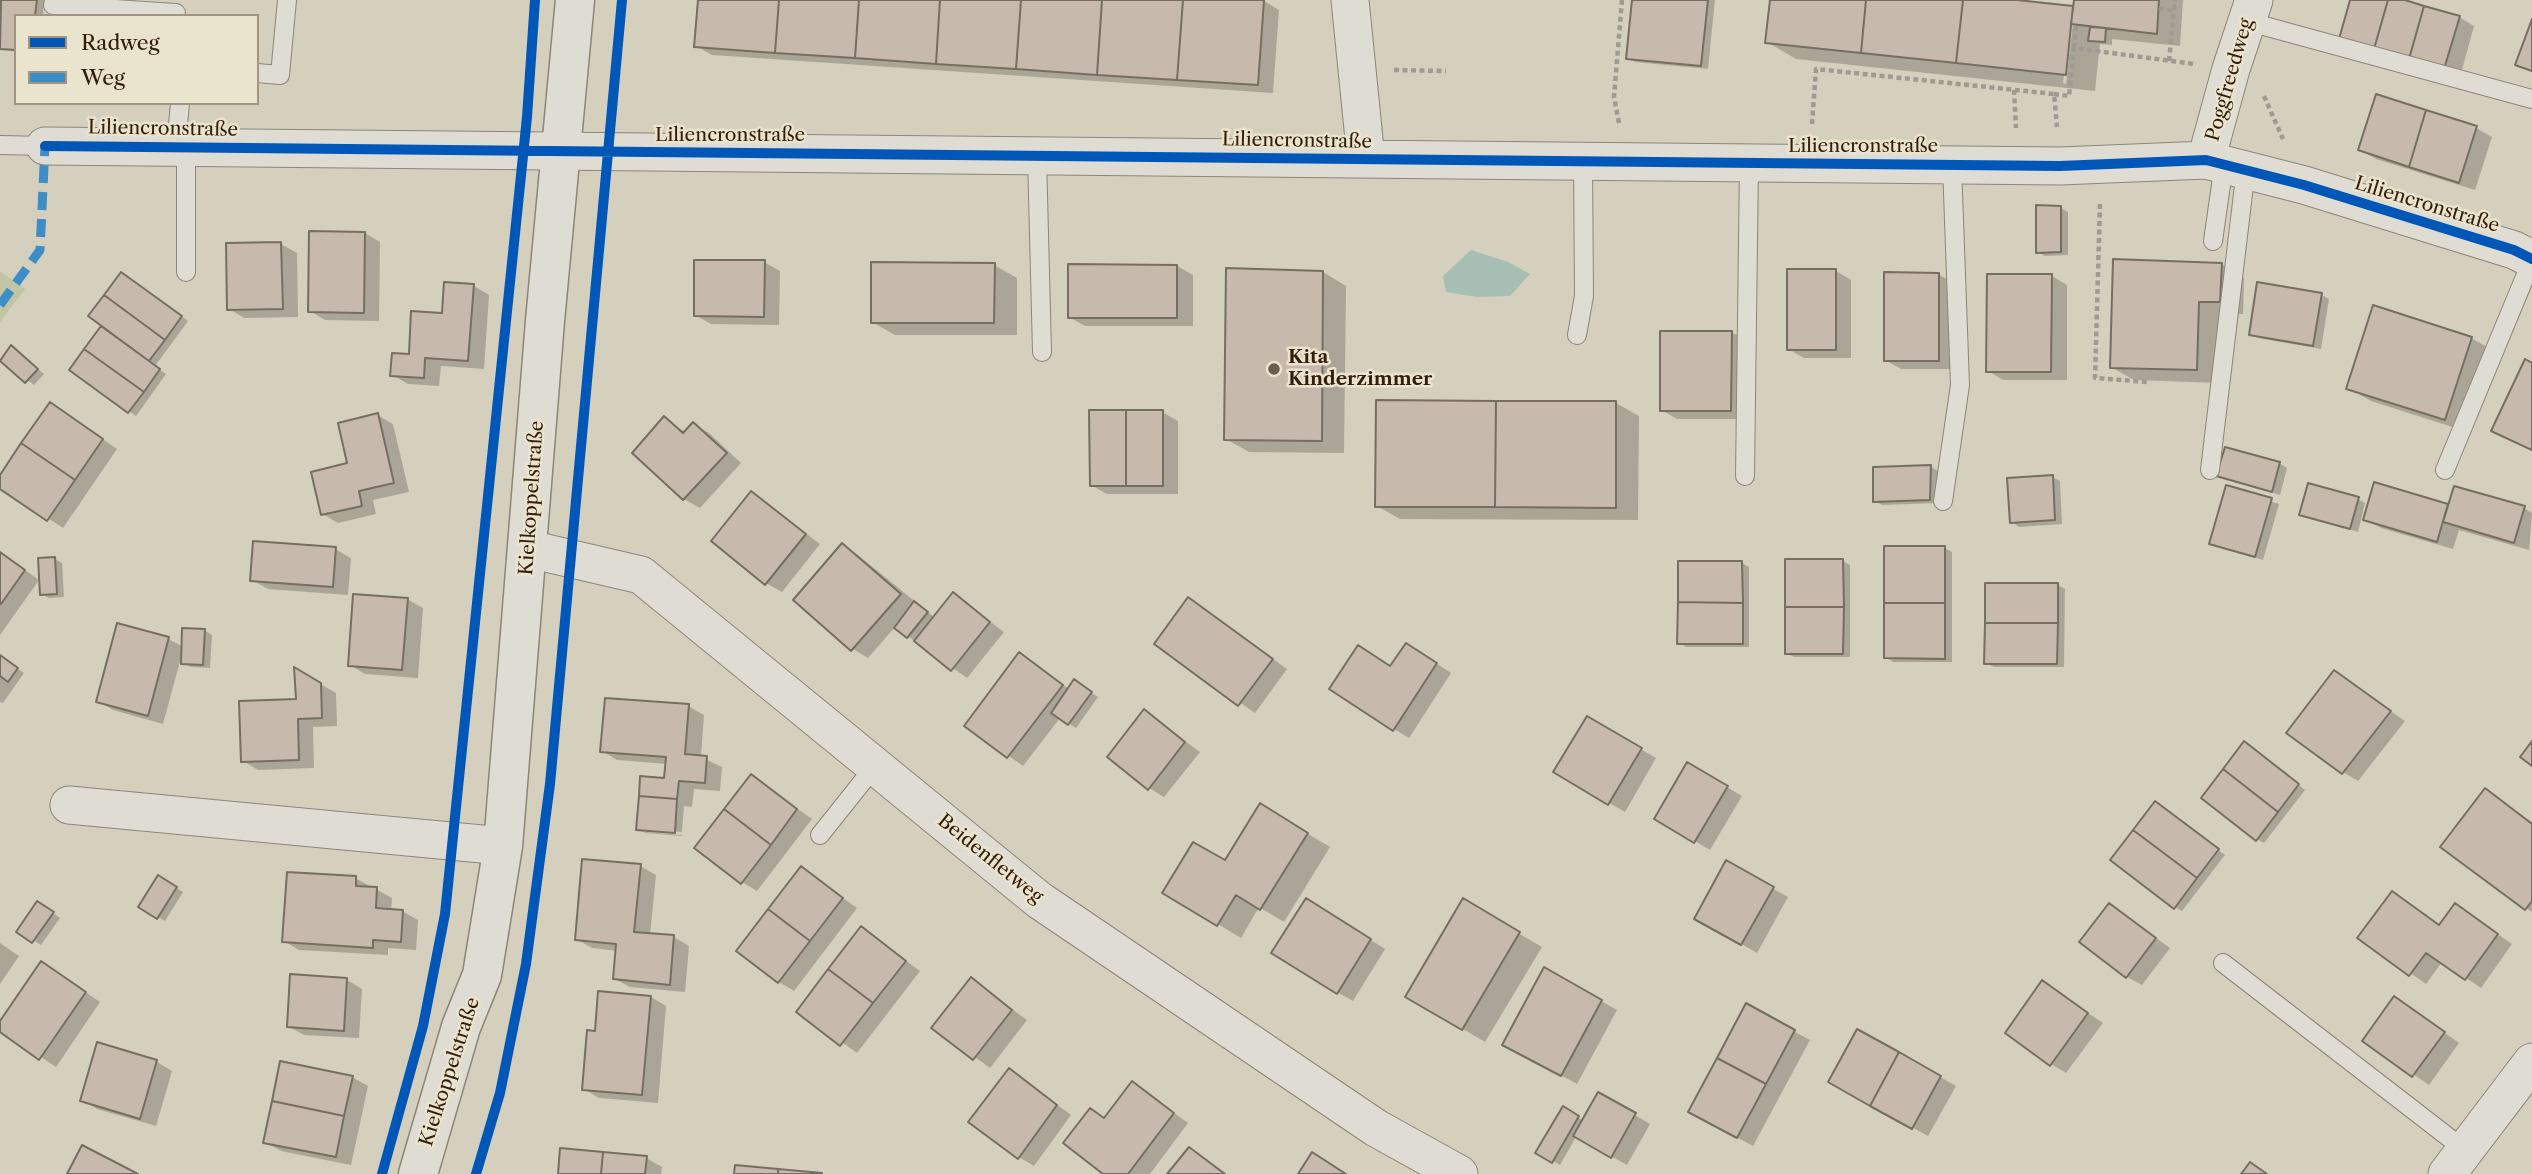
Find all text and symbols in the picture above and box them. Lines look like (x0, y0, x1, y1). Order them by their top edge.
legend (14, 14, 259, 105)
street label: Poggfreedweg (2202, 16, 2258, 144)
text: Radweg (81, 30, 160, 55)
text: Weg (81, 65, 125, 90)
street label: Liliencronstraße (88, 116, 238, 142)
street label: Liliencronstraße (655, 125, 805, 147)
street label: Liliencronstraße (1222, 128, 1372, 154)
street label: Liliencronstraße (1788, 136, 1938, 158)
street label: Liliencronstraße (2352, 172, 2502, 238)
place label: Kita Kinderzimmer (1288, 347, 1432, 391)
marker: Kita Kinderzimmer (1266, 361, 1282, 377)
street label: Kielkoppelstraße (515, 420, 549, 576)
street label: Beidenfletweg (933, 810, 1047, 908)
street label: Kielkoppelstraße (415, 995, 485, 1149)

